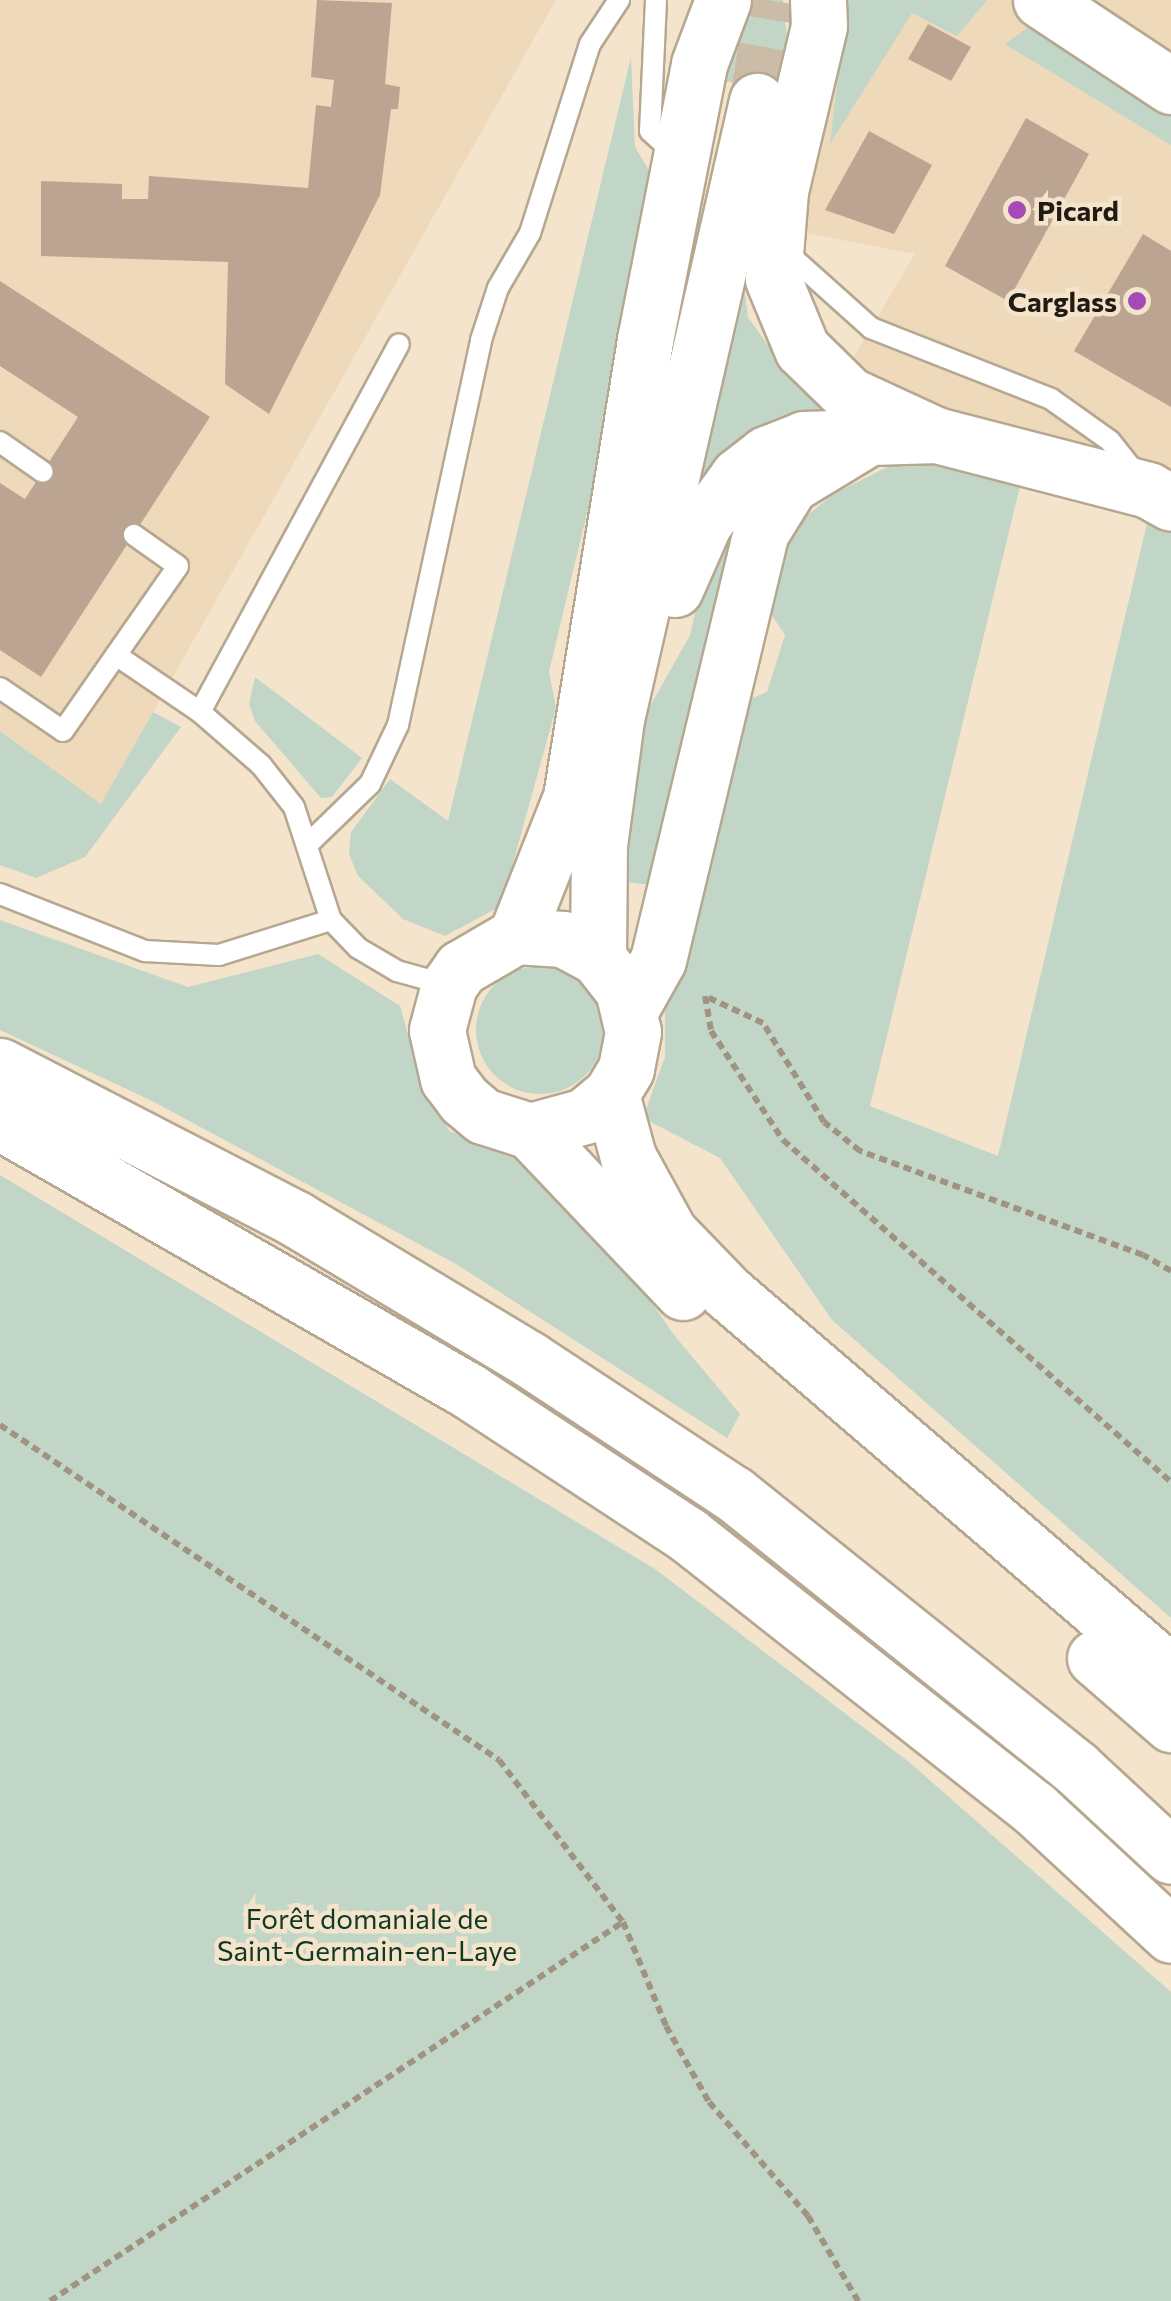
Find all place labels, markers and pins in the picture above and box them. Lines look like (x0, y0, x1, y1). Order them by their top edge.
place label: Picard (1037, 193, 1119, 227)
marker: Picard (1006, 199, 1028, 221)
place label: Carglass (1008, 284, 1117, 318)
marker: Carglass (1126, 290, 1148, 312)

